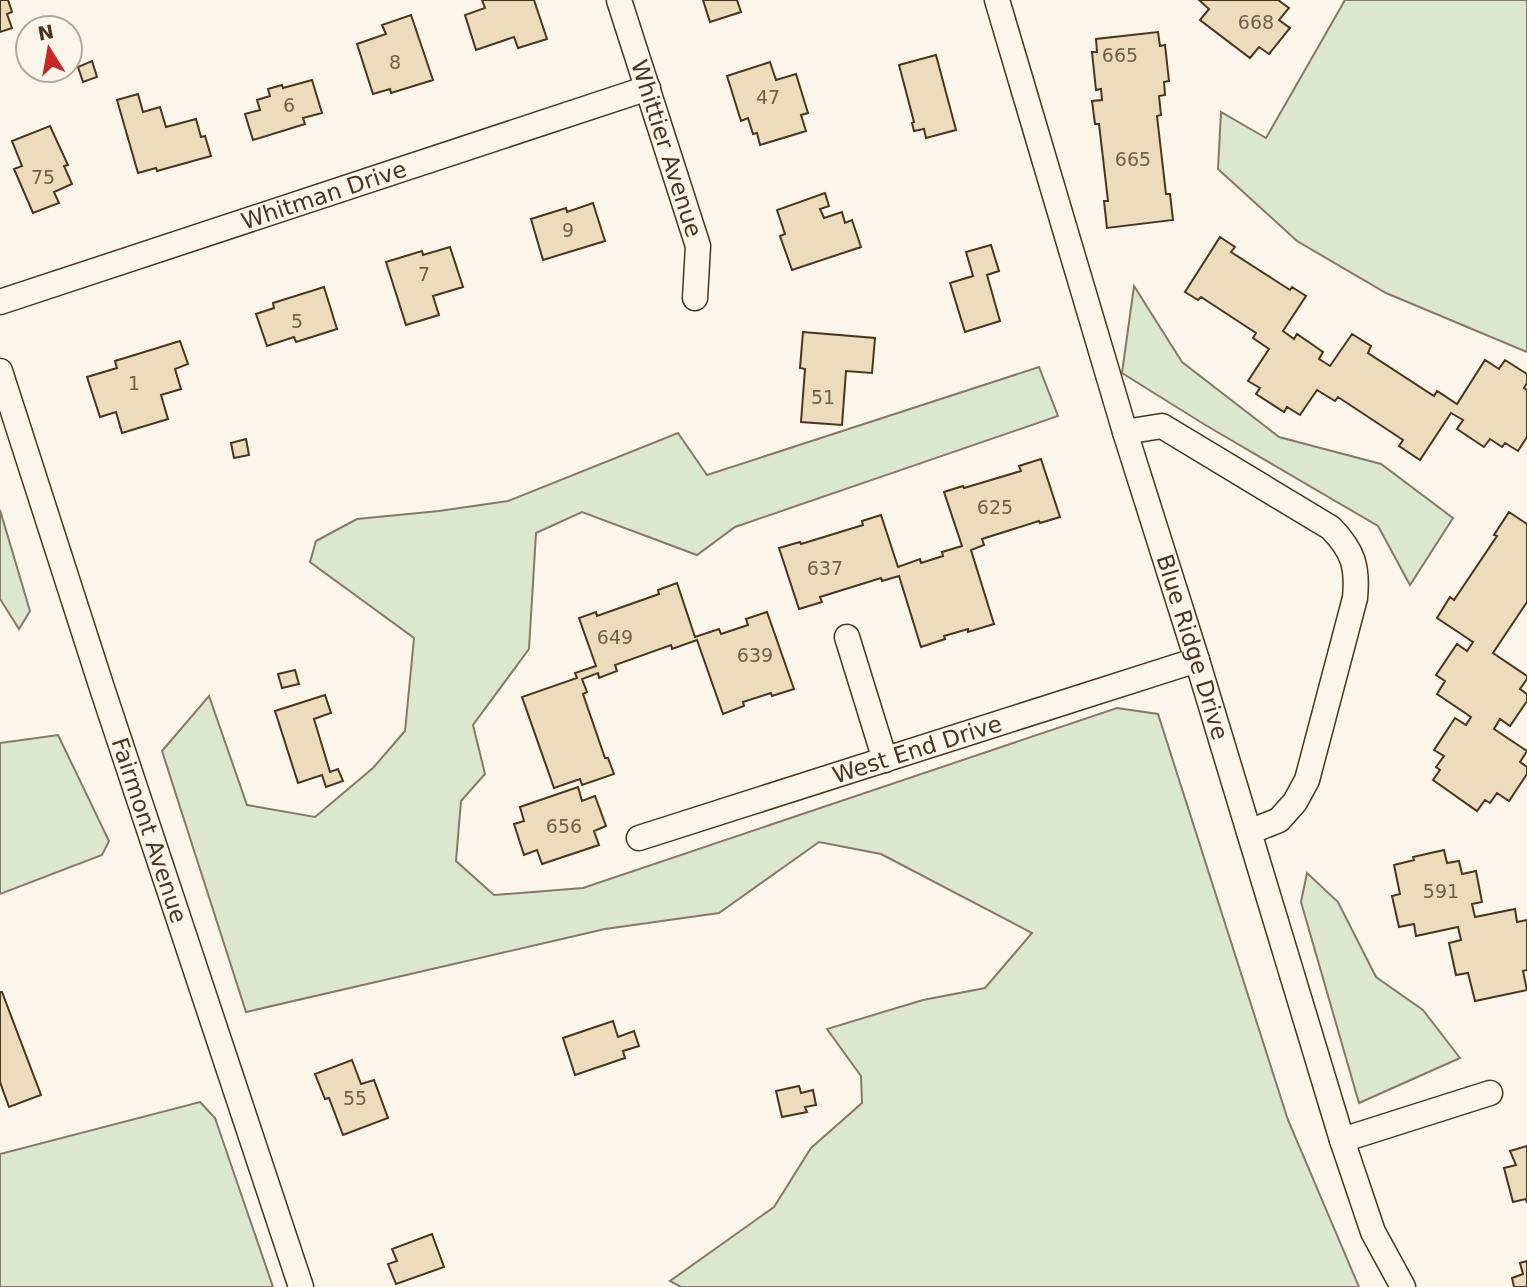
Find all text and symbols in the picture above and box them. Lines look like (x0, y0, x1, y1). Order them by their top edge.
house number: 668 (1238, 11, 1274, 33)
north arrow (14, 14, 84, 84)
text: N (36, 20, 56, 45)
house number: 665 (1102, 44, 1138, 66)
house number: 8 (389, 51, 401, 73)
street label: Whittier Avenue (626, 57, 707, 240)
house number: 47 (756, 86, 780, 108)
house number: 6 (283, 94, 295, 116)
house number: 665 (1115, 148, 1151, 170)
street label: Whitman Drive (238, 156, 410, 234)
house number: 75 (31, 166, 55, 188)
house number: 9 (562, 219, 574, 241)
house number: 7 (418, 263, 430, 285)
house number: 5 (291, 310, 303, 332)
house number: 1 (128, 372, 140, 394)
house number: 51 (811, 386, 835, 408)
house number: 625 (977, 496, 1013, 518)
street label: Blue Ridge Drive (1151, 551, 1233, 743)
house number: 637 (807, 557, 843, 579)
house number: 649 (597, 626, 633, 648)
house number: 639 (737, 644, 773, 666)
street label: West End Drive (829, 710, 1005, 788)
street label: Fairmont Avenue (106, 734, 192, 926)
house number: 656 (546, 815, 582, 837)
house number: 591 (1423, 880, 1459, 902)
house number: 55 (343, 1087, 367, 1109)

